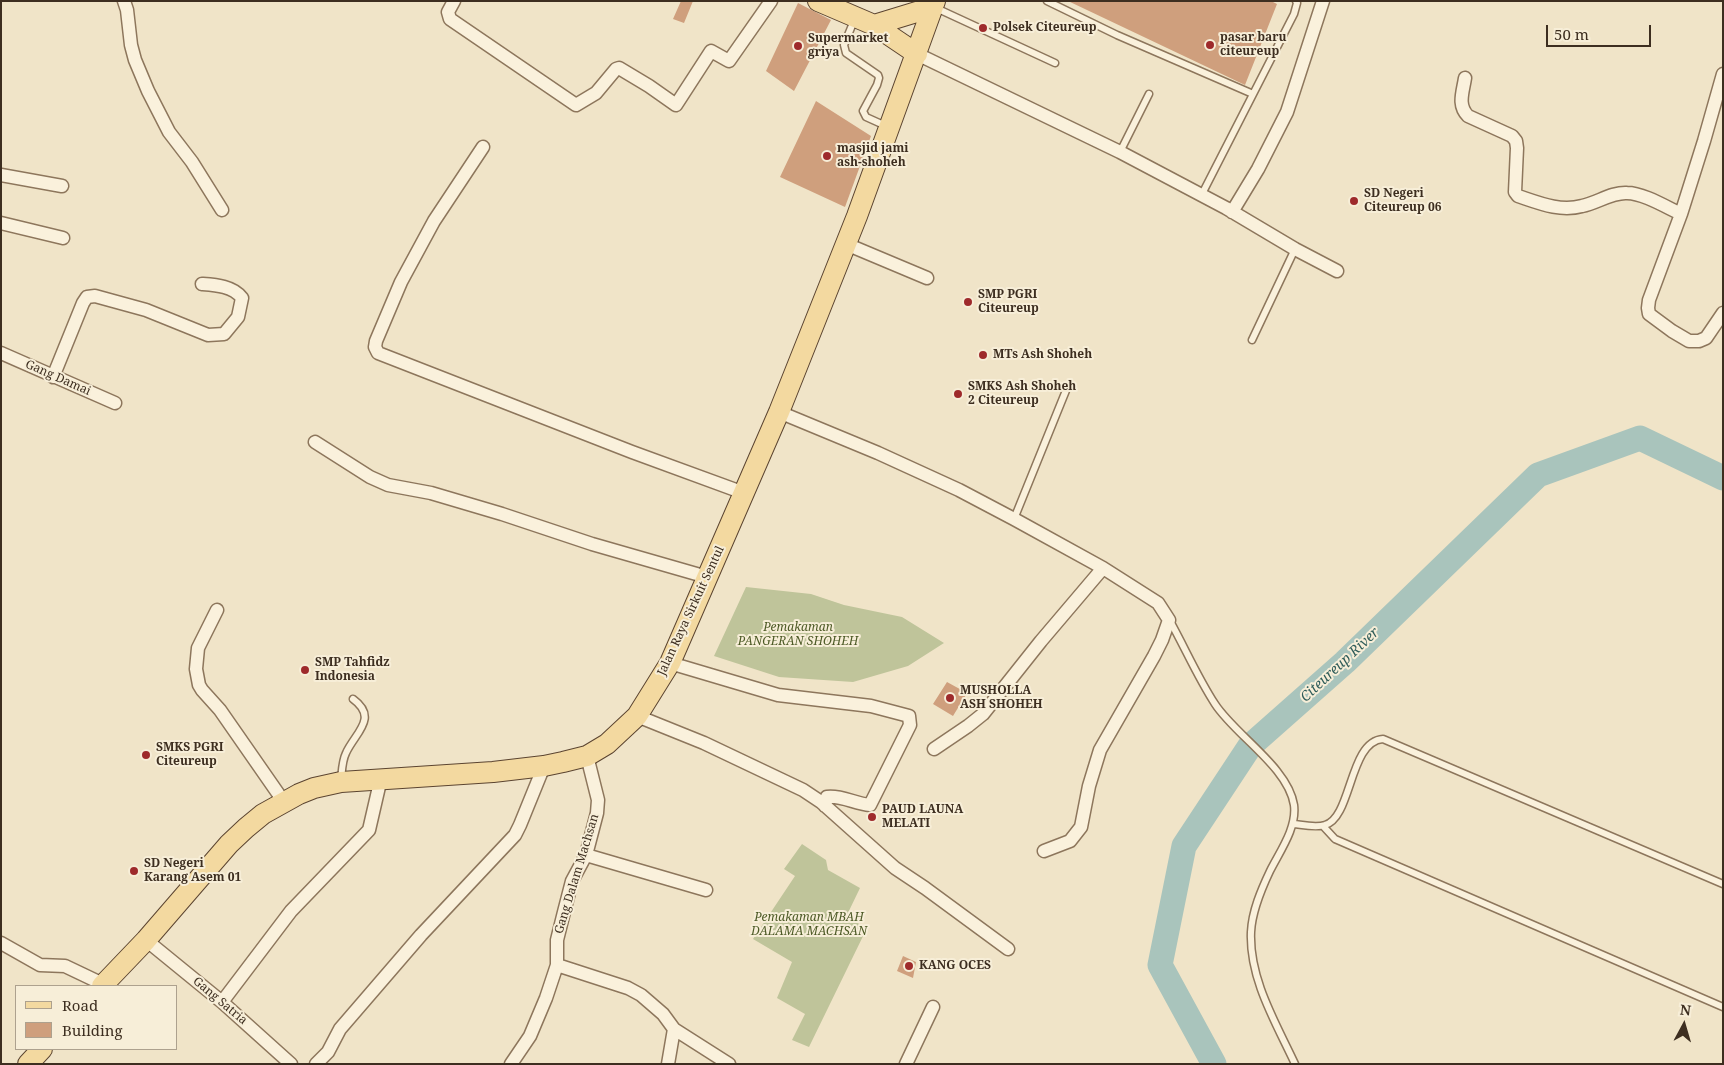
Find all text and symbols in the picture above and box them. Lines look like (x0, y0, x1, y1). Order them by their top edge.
scale bar (1549, 15, 1654, 47)
place label: Polsek Citeureup (993, 21, 1097, 35)
marker: Polsek Citeureup (977, 22, 989, 34)
text: 50 m (1554, 24, 1589, 44)
place label: pasar baru citeureup (1220, 31, 1287, 59)
place label: Supermarket griya (808, 32, 888, 60)
marker: pasar baru citeureup (1204, 39, 1216, 51)
marker: Supermarket griya (792, 40, 804, 52)
place label: masjid jami ash-shoheh (837, 142, 908, 170)
marker: masjid jami ash-shoheh (821, 150, 833, 162)
place label: SD Negeri Citeureup 06 (1364, 187, 1442, 215)
marker: SD Negeri Citeureup 06 (1348, 195, 1360, 207)
place label: SMP PGRI Citeureup (978, 288, 1039, 316)
marker: SMP PGRI Citeureup (962, 296, 974, 308)
place label: MTs Ash Shoheh (993, 348, 1092, 362)
marker: MTs Ash Shoheh (977, 349, 989, 361)
street label: Gang Damai (23, 357, 93, 399)
place label: SMKS Ash Shoheh 2 Citeureup (968, 380, 1076, 408)
marker: SMKS Ash Shoheh 2 Citeureup (952, 388, 964, 400)
street label: Jalan Raya Sirkuit Sentul (655, 544, 727, 678)
park label: Pemakaman PANGERAN SHOHEH (738, 621, 858, 649)
water label: Citeureup River (1297, 624, 1383, 706)
place label: SMP Tahfidz Indonesia (315, 656, 390, 684)
marker: SMP Tahfidz Indonesia (299, 664, 311, 676)
place label: MUSHOLLA ASH SHOHEH (960, 684, 1043, 712)
marker: MUSHOLLA ASH SHOHEH (944, 692, 956, 704)
place label: SMKS PGRI Citeureup (156, 741, 223, 769)
marker: SMKS PGRI Citeureup (140, 749, 152, 761)
place label: PAUD LAUNA MELATI (882, 803, 963, 831)
marker: PAUD LAUNA MELATI (866, 811, 878, 823)
street label: Gang Dalam Machsan (552, 812, 602, 936)
place label: SD Negeri Karang Asem 01 (144, 857, 241, 885)
marker: SD Negeri Karang Asem 01 (128, 865, 140, 877)
park label: Pemakaman MBAH DALAMA MACHSAN (751, 911, 867, 939)
place label: KANG OCES (919, 959, 991, 973)
marker: KANG OCES (903, 960, 915, 972)
street label: Gang Satria (190, 974, 250, 1028)
legend (15, 985, 178, 1050)
text: Road (62, 995, 98, 1015)
north arrow (1659, 1000, 1709, 1050)
text: N (1679, 1000, 1692, 1020)
text: Building (62, 1020, 123, 1040)

